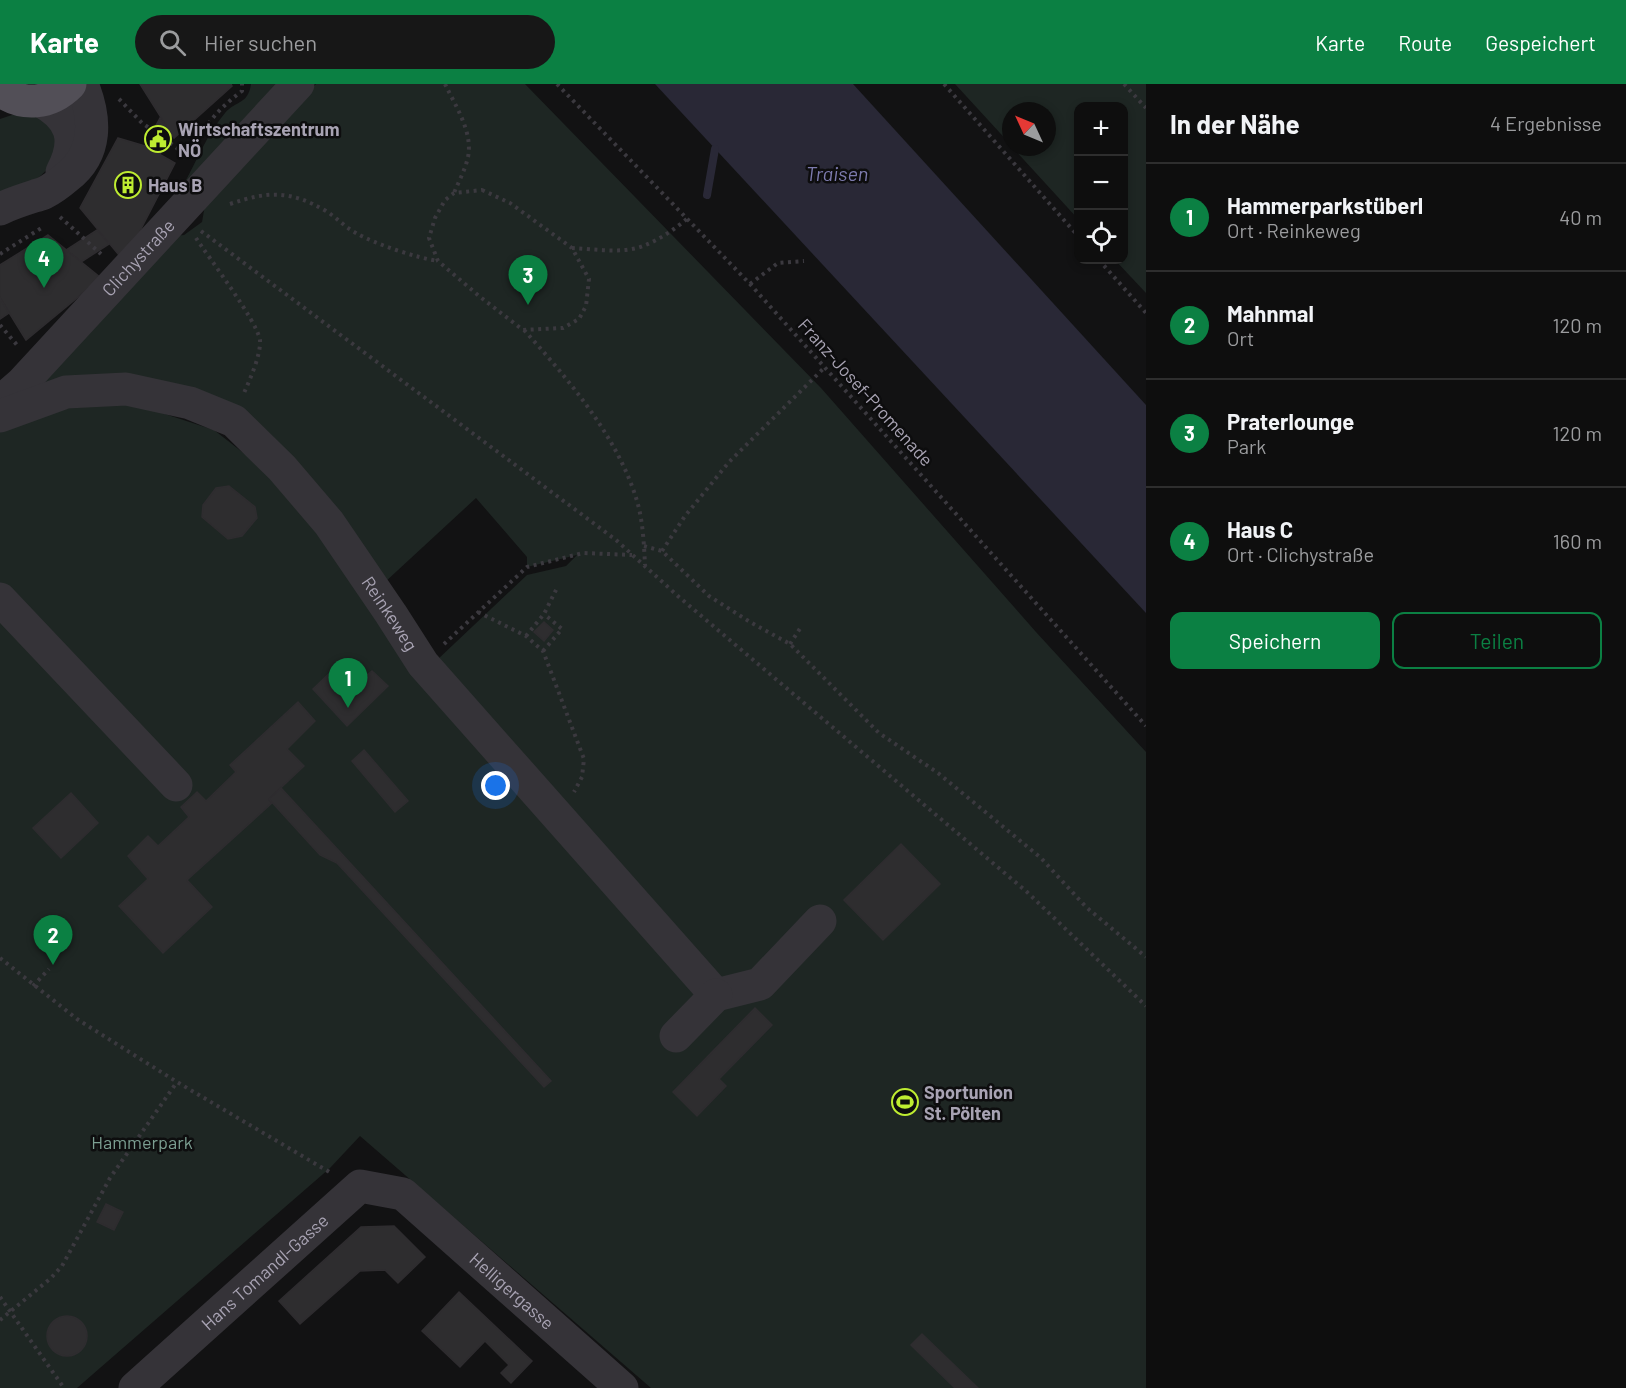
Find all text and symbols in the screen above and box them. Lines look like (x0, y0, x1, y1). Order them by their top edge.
search box (135, 15, 555, 69)
text: Karte (30, 25, 99, 59)
icon: search (156, 26, 189, 59)
text: Hier suchen (204, 29, 317, 55)
text: Karte (1315, 30, 1365, 55)
text: Route (1398, 30, 1452, 55)
text: Gespeichert (1485, 30, 1596, 55)
north arrow (1002, 102, 1056, 156)
map controls (1074, 102, 1128, 264)
button: + (1074, 102, 1128, 156)
text: In der Nähe (1170, 108, 1300, 139)
text: 4 Ergebnisse (1490, 111, 1602, 135)
place label: Wirtschaftszentrum NÖ (178, 118, 339, 161)
public building icon: Wirtschaftszentrum NÖ (143, 124, 173, 154)
button: − (1074, 156, 1128, 210)
water label: Traisen (806, 161, 868, 185)
building icon: Haus B (113, 170, 143, 200)
place label: Haus B (148, 174, 202, 196)
text: Hammerparkstüberl (1227, 192, 1423, 218)
text: 1 (1186, 205, 1193, 229)
text: 40 m (1559, 205, 1602, 229)
button: locate (1074, 210, 1128, 264)
street label: Clichystraße (97, 214, 179, 300)
text: Ort · Reinkeweg (1227, 218, 1361, 242)
pin: 4 (24, 238, 63, 288)
pin: 3 (508, 256, 548, 305)
text: Mahnmal (1227, 300, 1314, 326)
text: 2 (1184, 313, 1195, 337)
text: 120 m (1552, 313, 1602, 337)
street label: Franz-Josef-Promenade (794, 314, 938, 470)
text: Ort (1227, 326, 1254, 350)
text: Praterlounge (1227, 408, 1354, 434)
text: 3 (1184, 421, 1195, 445)
text: 120 m (1552, 421, 1602, 445)
text: Park (1227, 434, 1266, 458)
text: Haus C (1227, 516, 1293, 542)
text: 4 (1183, 529, 1196, 553)
text: 160 m (1553, 529, 1602, 553)
text: Ort · Clichystraße (1227, 542, 1374, 566)
street label: Reinkeweg (357, 572, 423, 655)
button: Speichern (1170, 612, 1380, 669)
button: Teilen (1392, 612, 1602, 669)
pin: 1 (328, 658, 368, 708)
your location (481, 771, 510, 800)
pin: 2 (34, 916, 72, 965)
place label: Sportunion St. Pölten (924, 1081, 1013, 1124)
sports icon: Sportunion St. Pölten (890, 1087, 920, 1117)
park label: Hammerpark (91, 1131, 193, 1153)
street label: Hans Tomandl-Gasse (196, 1209, 333, 1334)
street label: Helligergasse (465, 1248, 559, 1334)

